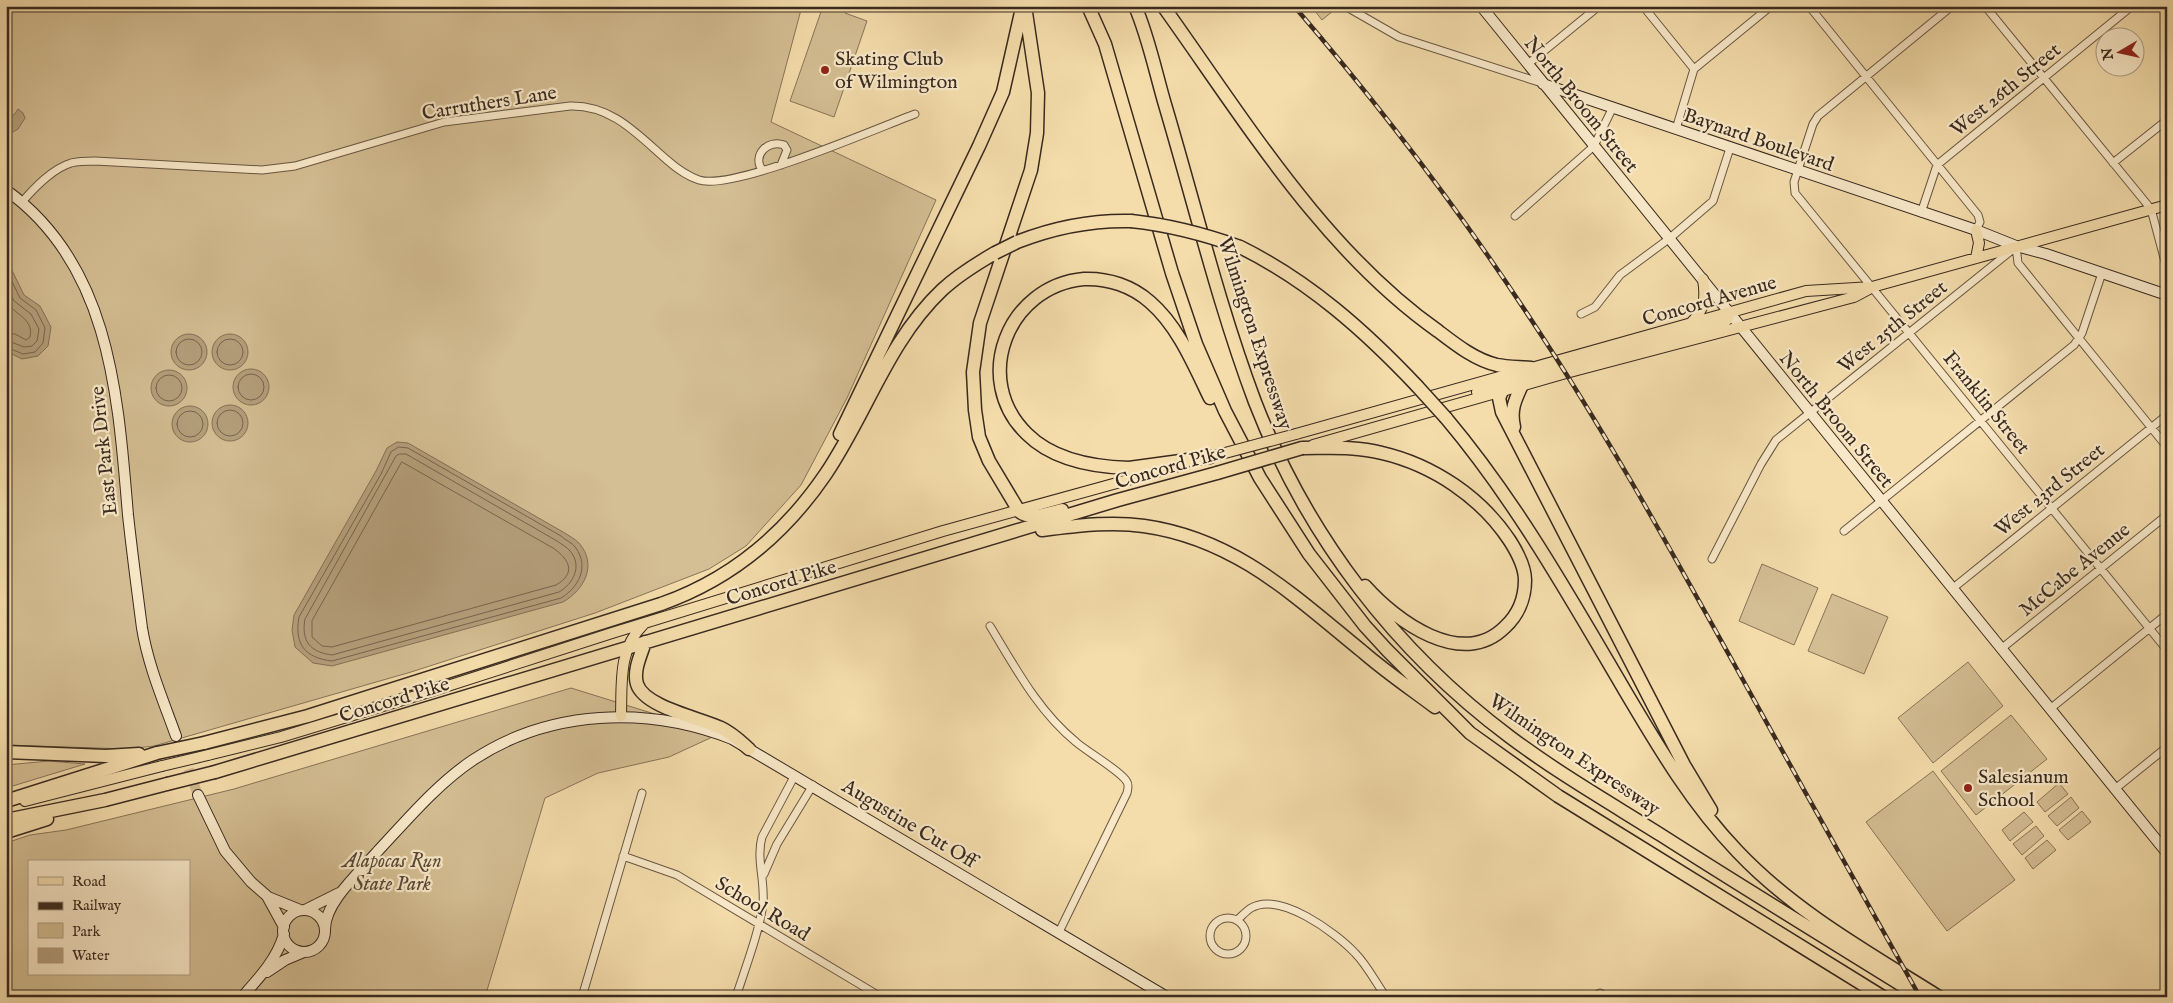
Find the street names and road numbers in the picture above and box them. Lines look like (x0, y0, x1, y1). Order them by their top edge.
street label: North Broom Street (1518, 32, 1644, 178)
street label: West 26th Street (1946, 38, 2066, 142)
street label: Carruthers Lane (420, 80, 558, 126)
street label: Baynard Boulevard (1680, 103, 1837, 178)
street label: Wilmington Expressway (1212, 234, 1298, 433)
street label: Concord Avenue (1639, 270, 1779, 333)
street label: West 25th Street (1833, 275, 1953, 379)
street label: Franklin Street (1937, 346, 2035, 460)
street label: North Broom Street (1773, 347, 1899, 493)
street label: East Park Drive (85, 385, 124, 517)
street label: West 23rd Street (1990, 438, 2110, 542)
street label: Concord Pike (1112, 440, 1229, 495)
street label: McCabe Avenue (2014, 518, 2135, 623)
street label: Concord Pike (723, 555, 840, 612)
street label: Concord Pike (336, 672, 453, 729)
street label: Wilmington Expressway (1484, 689, 1665, 822)
street label: Augustine Cut Off (836, 774, 983, 875)
street label: School Road (710, 871, 814, 947)

